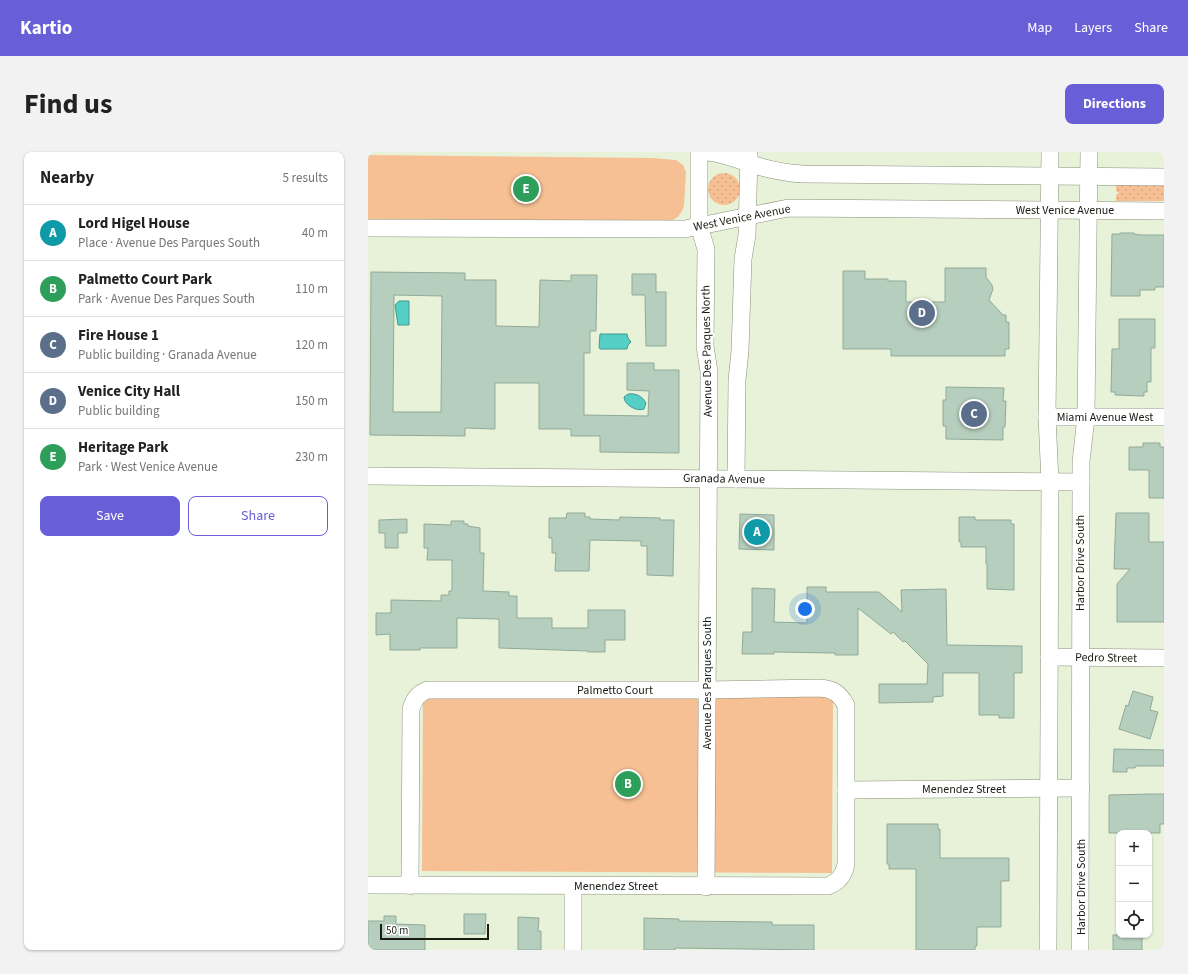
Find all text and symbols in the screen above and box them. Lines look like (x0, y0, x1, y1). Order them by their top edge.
text: Kartio (20, 15, 72, 42)
text: Map (1027, 18, 1052, 38)
text: Layers (1074, 18, 1112, 38)
text: Share (1134, 18, 1168, 38)
text: Find us (24, 84, 112, 124)
button: Directions (1065, 84, 1164, 124)
text: Nearby (40, 166, 94, 190)
text: 5 results (283, 169, 328, 187)
pin: E (513, 174, 539, 204)
street label: West Venice Avenue (692, 200, 792, 236)
street label: West Venice Avenue (1016, 202, 1114, 219)
text: Lord Higel House (78, 213, 190, 234)
text: A (49, 224, 57, 242)
text: 40 m (302, 224, 328, 242)
text: Place · Avenue Des Parques South (78, 234, 260, 252)
text: Palmetto Court Park (78, 269, 212, 290)
text: B (49, 280, 57, 298)
text: 110 m (295, 280, 328, 298)
street label: Avenue Des Parques North (697, 285, 717, 417)
text: Park · Avenue Des Parques South (78, 290, 255, 308)
pin: D (909, 298, 935, 328)
text: Fire House 1 (78, 325, 159, 346)
text: C (49, 336, 57, 354)
text: 120 m (295, 336, 328, 354)
text: Public building · Granada Avenue (78, 346, 257, 364)
text: Venice City Hall (78, 381, 180, 402)
text: D (49, 392, 57, 410)
text: 150 m (295, 392, 328, 410)
pin: C (961, 399, 987, 429)
text: Public building (78, 402, 160, 420)
street label: Miami Avenue West (1057, 409, 1153, 426)
text: Heritage Park (78, 437, 168, 458)
text: E (49, 448, 57, 466)
text: 230 m (295, 448, 328, 466)
text: Park · West Venice Avenue (78, 458, 218, 476)
street label: Granada Avenue (683, 470, 765, 488)
button: Save (40, 496, 180, 536)
button: Share (188, 496, 328, 536)
street label: Harbor Drive South (1072, 515, 1089, 611)
pin: A (744, 517, 770, 547)
your location (795, 599, 815, 619)
street label: Avenue Des Parques South (699, 616, 716, 750)
street label: Pedro Street (1075, 649, 1137, 667)
street label: Palmetto Court (577, 682, 653, 699)
pin: B (615, 769, 641, 799)
street label: Menendez Street (922, 781, 1006, 798)
map controls (1116, 830, 1152, 938)
button: + (1116, 830, 1152, 866)
street label: Harbor Drive South (1073, 839, 1090, 935)
button: − (1116, 866, 1152, 902)
street label: Menendez Street (574, 878, 658, 895)
button: locate (1116, 902, 1152, 938)
scale bar (380, 922, 489, 941)
text: 50 m (386, 923, 408, 938)

